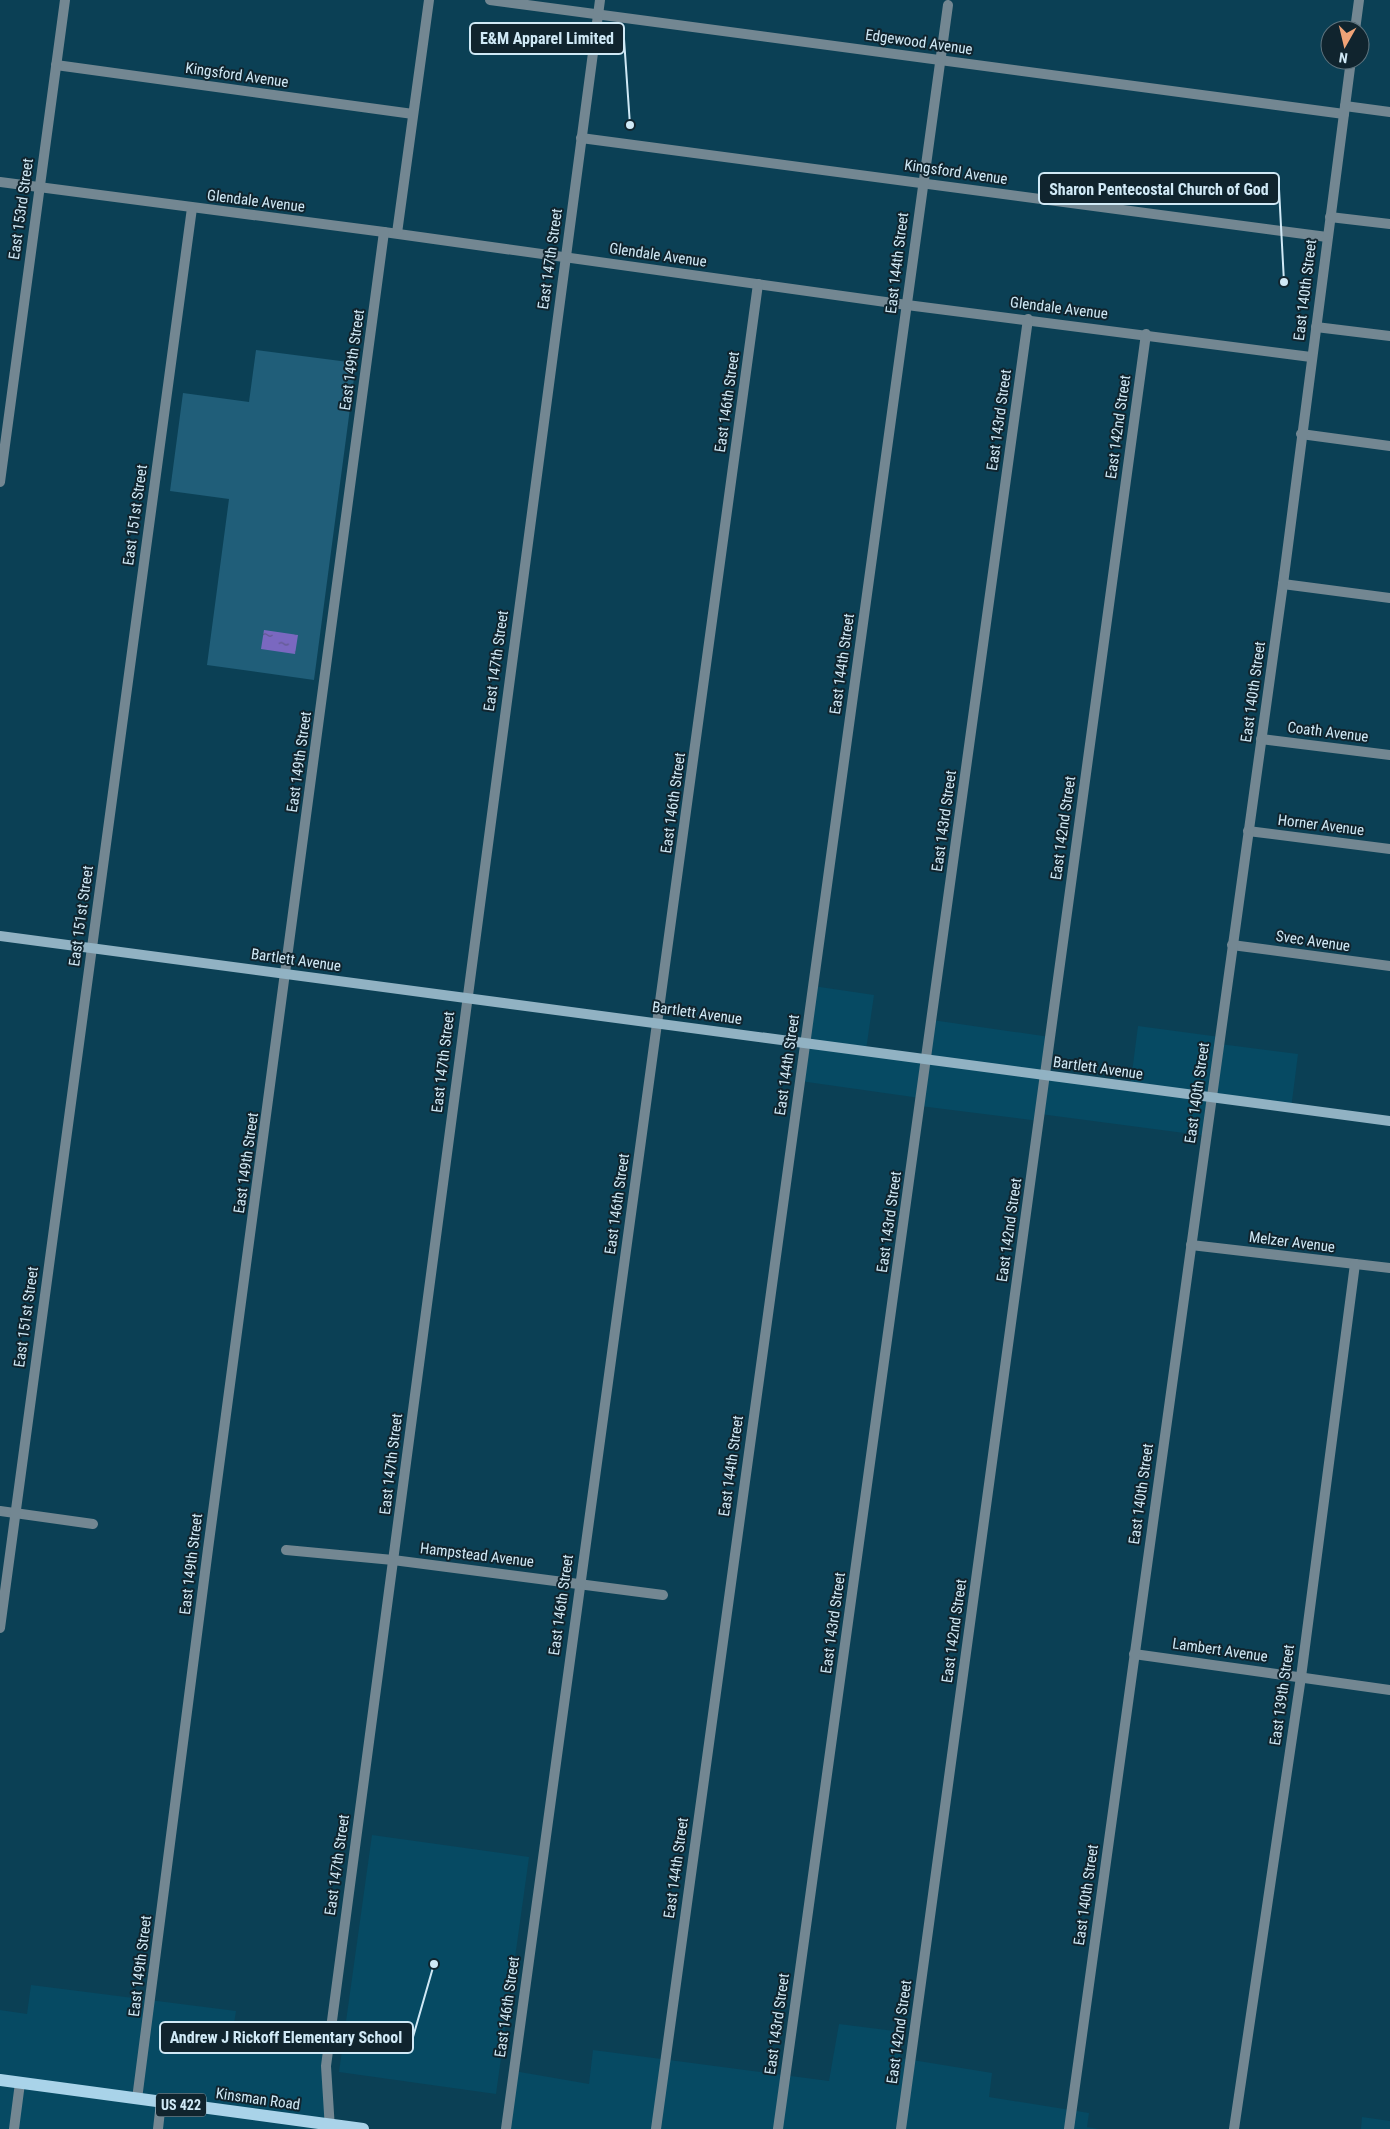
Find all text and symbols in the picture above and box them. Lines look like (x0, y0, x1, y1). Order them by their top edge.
north arrow (1320, 20, 1370, 70)
callout: E&M Apparel Limited (470, 23, 624, 54)
street label: Edgewood Avenue (864, 26, 974, 58)
text: E&M Apparel Limited (480, 29, 614, 48)
text: N (1338, 49, 1349, 66)
street label: Kingsford Avenue (184, 59, 290, 91)
street label: Kingsford Avenue (903, 156, 1009, 188)
street label: East 153rd Street (5, 157, 37, 261)
callout: Sharon Pentecostal Church of God (1039, 173, 1279, 204)
text: Sharon Pentecostal Church of God (1049, 180, 1269, 199)
street label: Glendale Avenue (206, 186, 306, 216)
street label: East 147th Street (534, 207, 566, 311)
street label: East 144th Street (882, 211, 912, 315)
street label: East 140th Street (1290, 238, 1320, 342)
street label: Glendale Avenue (608, 239, 708, 271)
street label: Glendale Avenue (1009, 293, 1109, 323)
street label: East 149th Street (336, 308, 368, 412)
street label: East 146th Street (711, 350, 743, 454)
street label: East 143rd Street (983, 368, 1015, 472)
street label: East 142nd Street (1102, 374, 1134, 480)
street label: East 151st Street (119, 464, 151, 566)
street label: East 147th Street (480, 609, 512, 713)
street label: East 144th Street (826, 612, 858, 716)
street label: East 140th Street (1237, 640, 1269, 744)
street label: East 149th Street (283, 710, 315, 814)
street label: Coath Avenue (1286, 718, 1370, 746)
street label: East 146th Street (657, 751, 689, 855)
street label: East 143rd Street (928, 769, 960, 873)
street label: East 142nd Street (1047, 775, 1079, 881)
street label: Horner Avenue (1277, 811, 1365, 839)
street label: East 151st Street (65, 865, 97, 967)
street label: Svec Avenue (1275, 927, 1351, 955)
street label: Bartlett Avenue (250, 945, 342, 975)
street label: Bartlett Avenue (651, 998, 743, 1028)
street label: East 147th Street (428, 1010, 458, 1114)
street label: East 144th Street (771, 1013, 803, 1117)
street label: East 140th Street (1181, 1041, 1213, 1145)
street label: Bartlett Avenue (1052, 1053, 1144, 1083)
street label: East 149th Street (230, 1111, 262, 1215)
street label: East 146th Street (601, 1152, 633, 1256)
street label: East 143rd Street (873, 1170, 905, 1274)
street label: East 142nd Street (993, 1177, 1025, 1283)
street label: Melzer Avenue (1248, 1228, 1336, 1256)
street label: East 151st Street (10, 1266, 42, 1368)
street label: East 147th Street (376, 1412, 406, 1516)
street label: East 144th Street (715, 1414, 747, 1518)
street label: East 140th Street (1125, 1442, 1157, 1546)
street label: East 149th Street (176, 1512, 206, 1616)
street label: Hampstead Avenue (419, 1539, 535, 1571)
street label: East 146th Street (545, 1553, 577, 1657)
street label: East 143rd Street (817, 1571, 849, 1675)
street label: East 142nd Street (938, 1578, 970, 1684)
street label: Lambert Avenue (1171, 1634, 1269, 1666)
street label: East 139th Street (1266, 1643, 1298, 1747)
street label: East 147th Street (321, 1813, 353, 1917)
street label: East 144th Street (660, 1816, 692, 1920)
street label: East 140th Street (1070, 1843, 1102, 1947)
street label: East 149th Street (125, 1914, 155, 2018)
street label: East 146th Street (491, 1955, 523, 2059)
street label: East 143rd Street (761, 1972, 793, 2076)
street label: East 142nd Street (883, 1979, 915, 2085)
callout: Andrew J Rickoff Elementary School (160, 2022, 413, 2053)
text: Andrew J Rickoff Elementary School (170, 2028, 402, 2047)
street label: Kinsman Road (215, 2084, 301, 2114)
road number: US 422 (156, 2094, 206, 2116)

